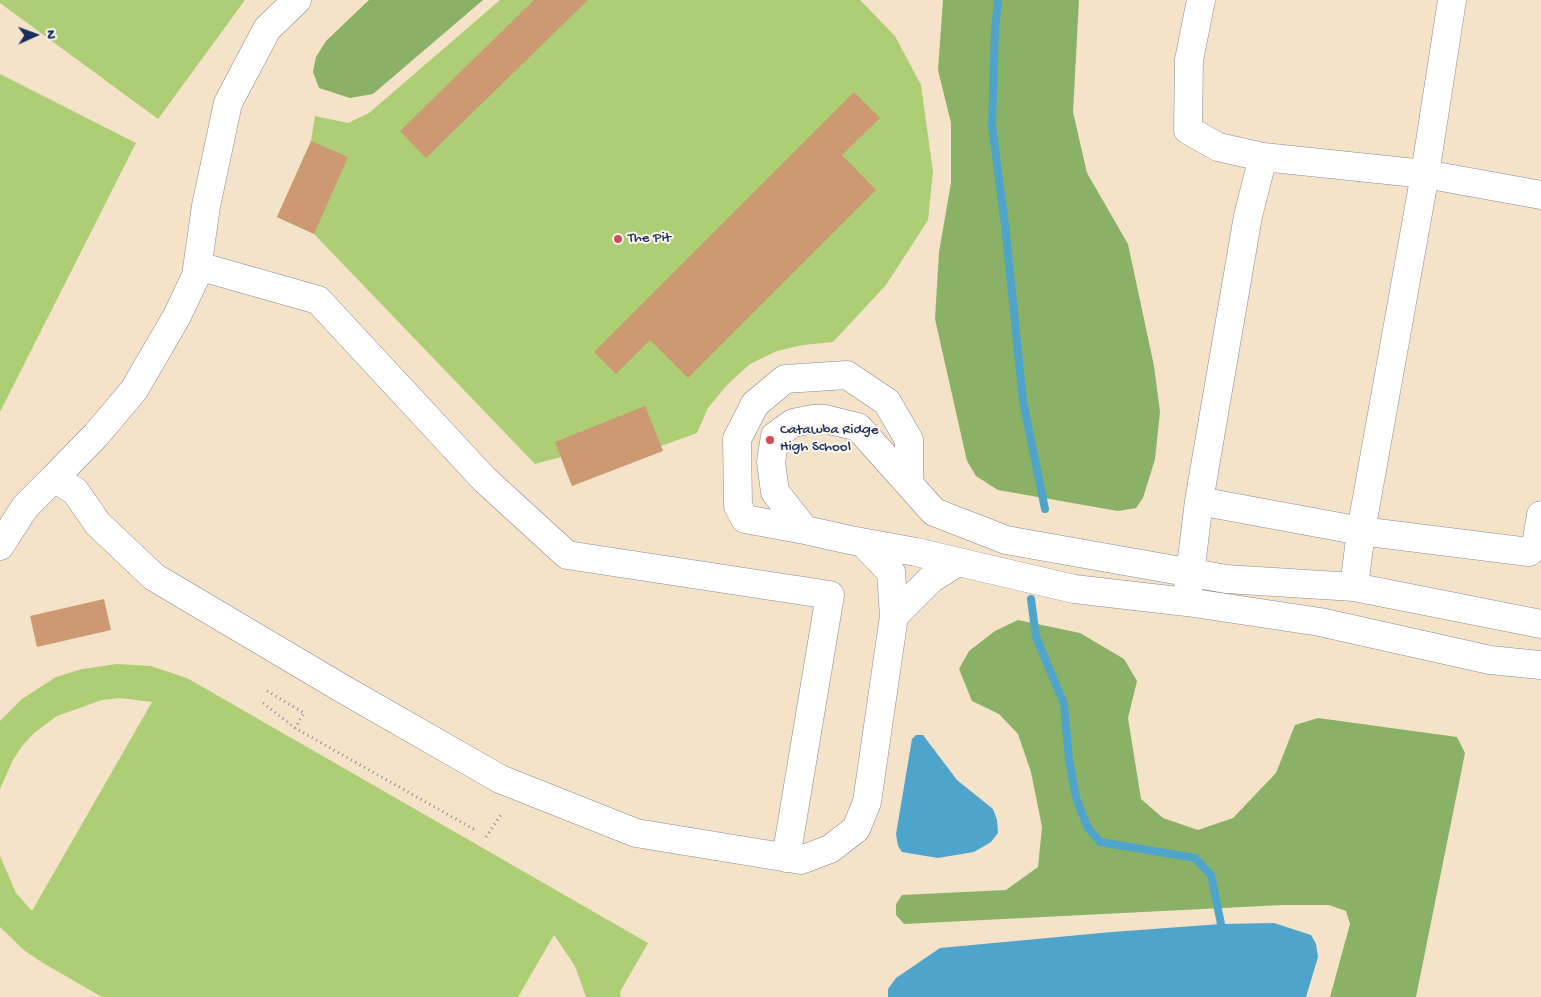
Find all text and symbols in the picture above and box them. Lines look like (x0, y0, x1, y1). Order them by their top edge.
north arrow (10, 10, 60, 60)
text: N (42, 30, 59, 39)
place label: The Pit (628, 230, 671, 248)
marker: The Pit (612, 233, 624, 245)
place label: Catawba Ridge High School (780, 422, 879, 457)
marker: Catawba Ridge High School (764, 434, 776, 446)

